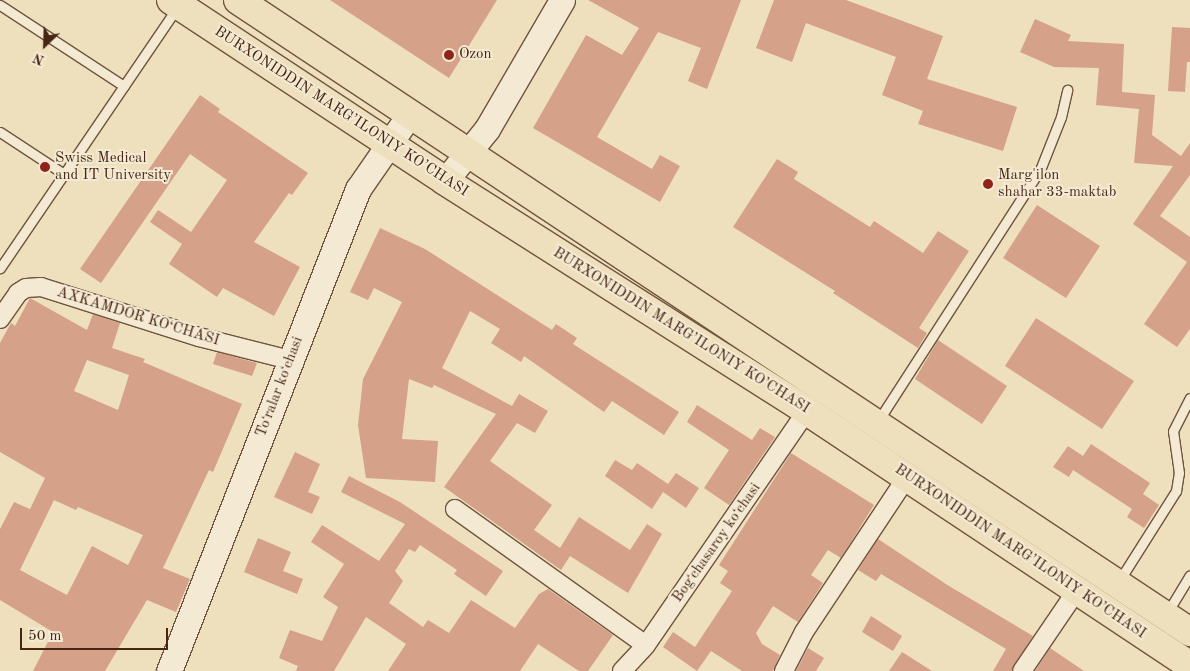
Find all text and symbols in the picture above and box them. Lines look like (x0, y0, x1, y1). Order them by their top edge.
north arrow (20, 20, 70, 70)
street label: BURXONIDDIN MARG’ILONIY KO’CHASI (211, 23, 471, 201)
place label: Ozon (459, 46, 492, 64)
marker: Ozon (443, 49, 455, 61)
text: N (31, 50, 47, 67)
place label: Swiss Medical and IT University (55, 149, 171, 184)
marker: Swiss Medical and IT University (39, 161, 51, 173)
place label: Marg'ilon shahar 33-maktab (998, 166, 1116, 201)
marker: Marg'ilon shahar 33-maktab (982, 178, 994, 190)
street label: BURXONIDDIN MARG’ILONIY KO’CHASI (549, 244, 813, 418)
street label: AXKAMDOR KO‘CHASI (54, 284, 222, 350)
street label: Toʻralar koʻchasi (253, 334, 307, 440)
street label: BURXONIDDIN MARG’ILONIY KO’CHASI (891, 461, 1149, 643)
street label: Bogʻchasaroy koʻchasi (669, 480, 765, 606)
scale bar (22, 618, 170, 650)
text: 50 m (28, 629, 62, 644)

